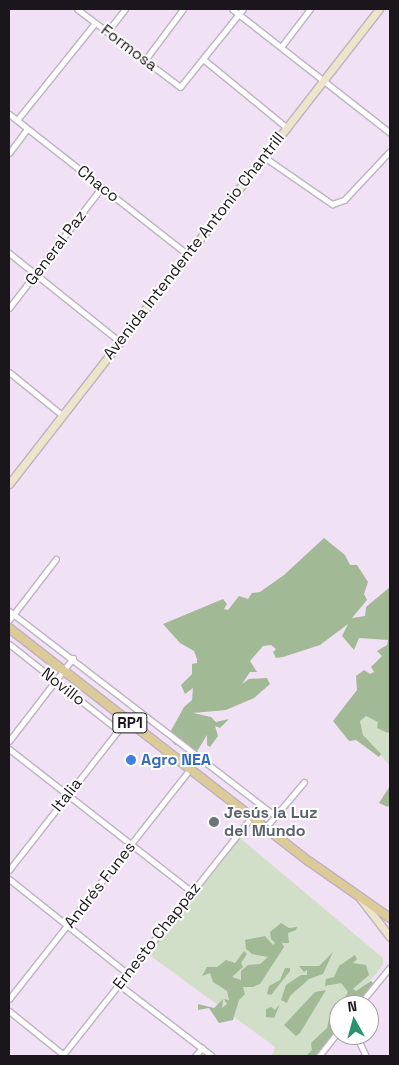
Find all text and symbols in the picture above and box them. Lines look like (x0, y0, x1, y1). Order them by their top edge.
street label: Formosa (97, 21, 161, 75)
street label: Avenida Intendente Antonio Chantrill (99, 129, 289, 363)
street label: Chaco (73, 161, 123, 207)
street label: General Paz (21, 207, 91, 289)
street label: Novillo (37, 664, 89, 710)
road number: RP1 (111, 710, 149, 736)
place label: Agro NEA (141, 750, 211, 770)
marker: Agro NEA (125, 754, 137, 766)
street label: Italia (48, 774, 86, 816)
place label: Jesús la Luz del Mundo (224, 803, 317, 841)
marker: Jesús la Luz del Mundo (208, 816, 220, 828)
street label: Andrés Funes (60, 838, 140, 932)
street label: Ernesto Chappaz (109, 878, 205, 994)
north arrow (329, 995, 379, 1045)
text: N (347, 997, 358, 1016)

